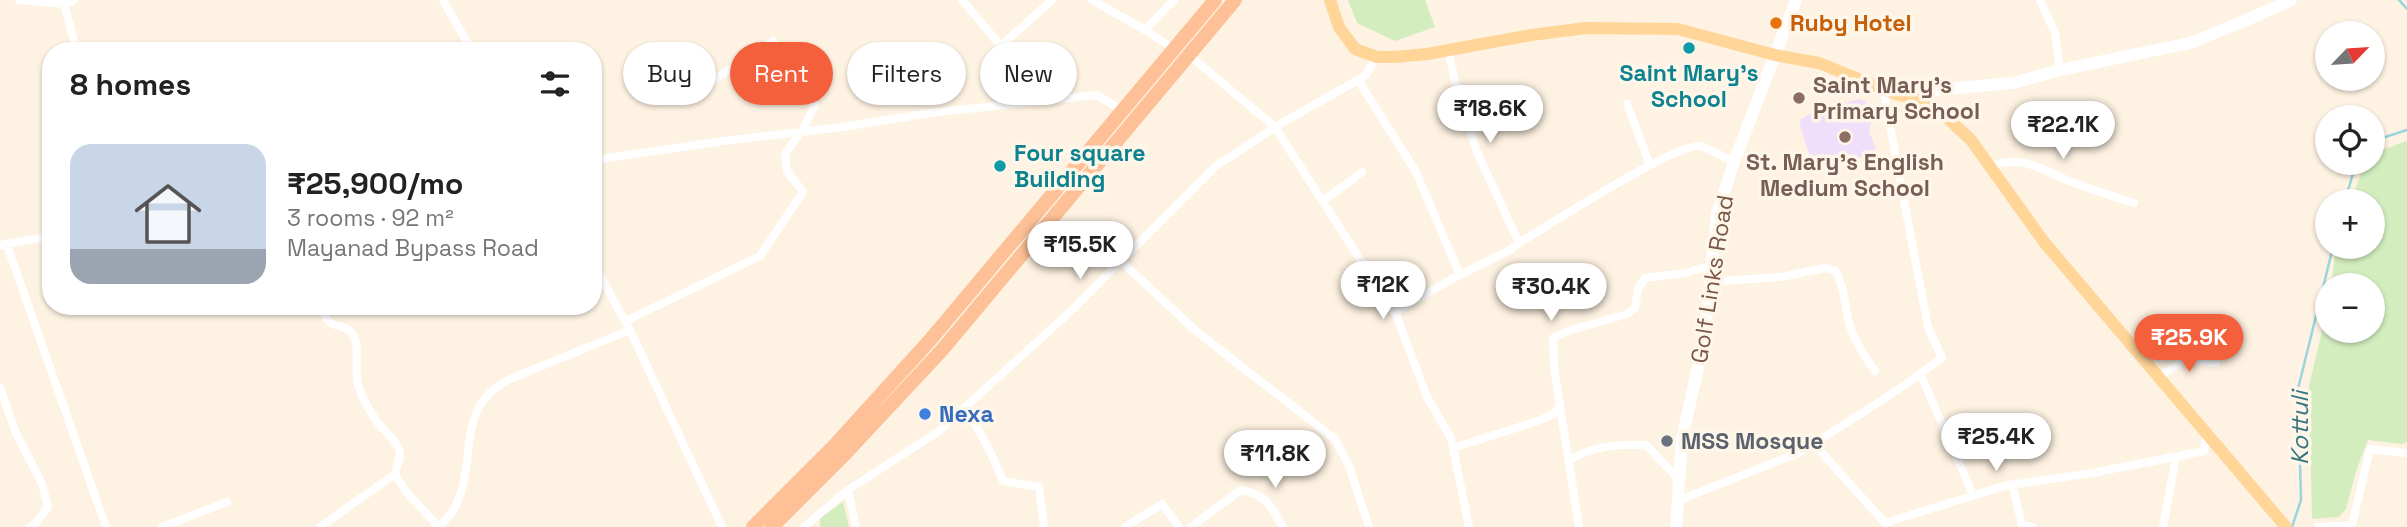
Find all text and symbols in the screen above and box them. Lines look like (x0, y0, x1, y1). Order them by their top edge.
place label: Ruby Hotel (1790, 8, 1912, 38)
marker: Ruby Hotel (1768, 15, 1784, 31)
north arrow (2315, 21, 2385, 91)
map controls (2315, 21, 2385, 343)
marker: Saint Mary's School (1681, 40, 1697, 56)
chip: Buy (623, 42, 716, 105)
chip: Rent (730, 42, 833, 105)
chip: Filters (847, 42, 966, 105)
chip: New (980, 42, 1077, 105)
place label: Saint Mary's School (1620, 58, 1758, 114)
text: 8 homes (70, 65, 191, 104)
icon: filters (536, 65, 574, 103)
place label: Saint Mary's Primary School (1813, 70, 1980, 126)
pin: ₹18.6K (1433, 86, 1547, 145)
marker: Saint Mary's Primary School (1791, 90, 1807, 106)
text: ₹18.6K (1453, 93, 1527, 123)
pin: ₹22.1K (2006, 102, 2120, 161)
button: locate (2315, 105, 2385, 175)
text: ₹22.1K (2027, 109, 2099, 139)
marker: St. Mary's English Medium School (1837, 129, 1853, 145)
place label: Four square Building (1014, 138, 1146, 194)
place label: St. Mary's English Medium School (1746, 147, 1944, 203)
marker: Four square Building (992, 158, 1008, 174)
text: ₹25,900/mo (287, 164, 463, 203)
icon: home (126, 172, 210, 256)
button: + (2315, 189, 2385, 259)
street label: Golf Links Road (1684, 193, 1740, 365)
text: 3 rooms · 92 m² (287, 203, 454, 233)
pin: ₹15.5K (1023, 222, 1137, 281)
text: ₹15.5K (1043, 229, 1117, 259)
text: Mayanad Bypass Road (287, 233, 539, 263)
pin: ₹12K (1342, 262, 1424, 321)
pin: ₹30.4K (1494, 264, 1608, 323)
text: ₹12K (1357, 269, 1409, 299)
text: ₹30.4K (1512, 271, 1590, 301)
button: − (2315, 273, 2385, 343)
pin: ₹25.9K (2132, 314, 2246, 374)
text: ₹25.9K (2150, 322, 2228, 352)
water label: Kottuli (2284, 388, 2315, 465)
place label: Nexa (939, 399, 994, 429)
marker: Nexa (917, 406, 933, 422)
pin: ₹25.4K (1939, 414, 2053, 473)
text: ₹25.4K (1957, 421, 2035, 451)
place label: MSS Mosque (1681, 426, 1824, 456)
pin: ₹11.8K (1218, 430, 1332, 490)
marker: MSS Mosque (1659, 433, 1675, 449)
text: ₹11.8K (1240, 438, 1310, 468)

